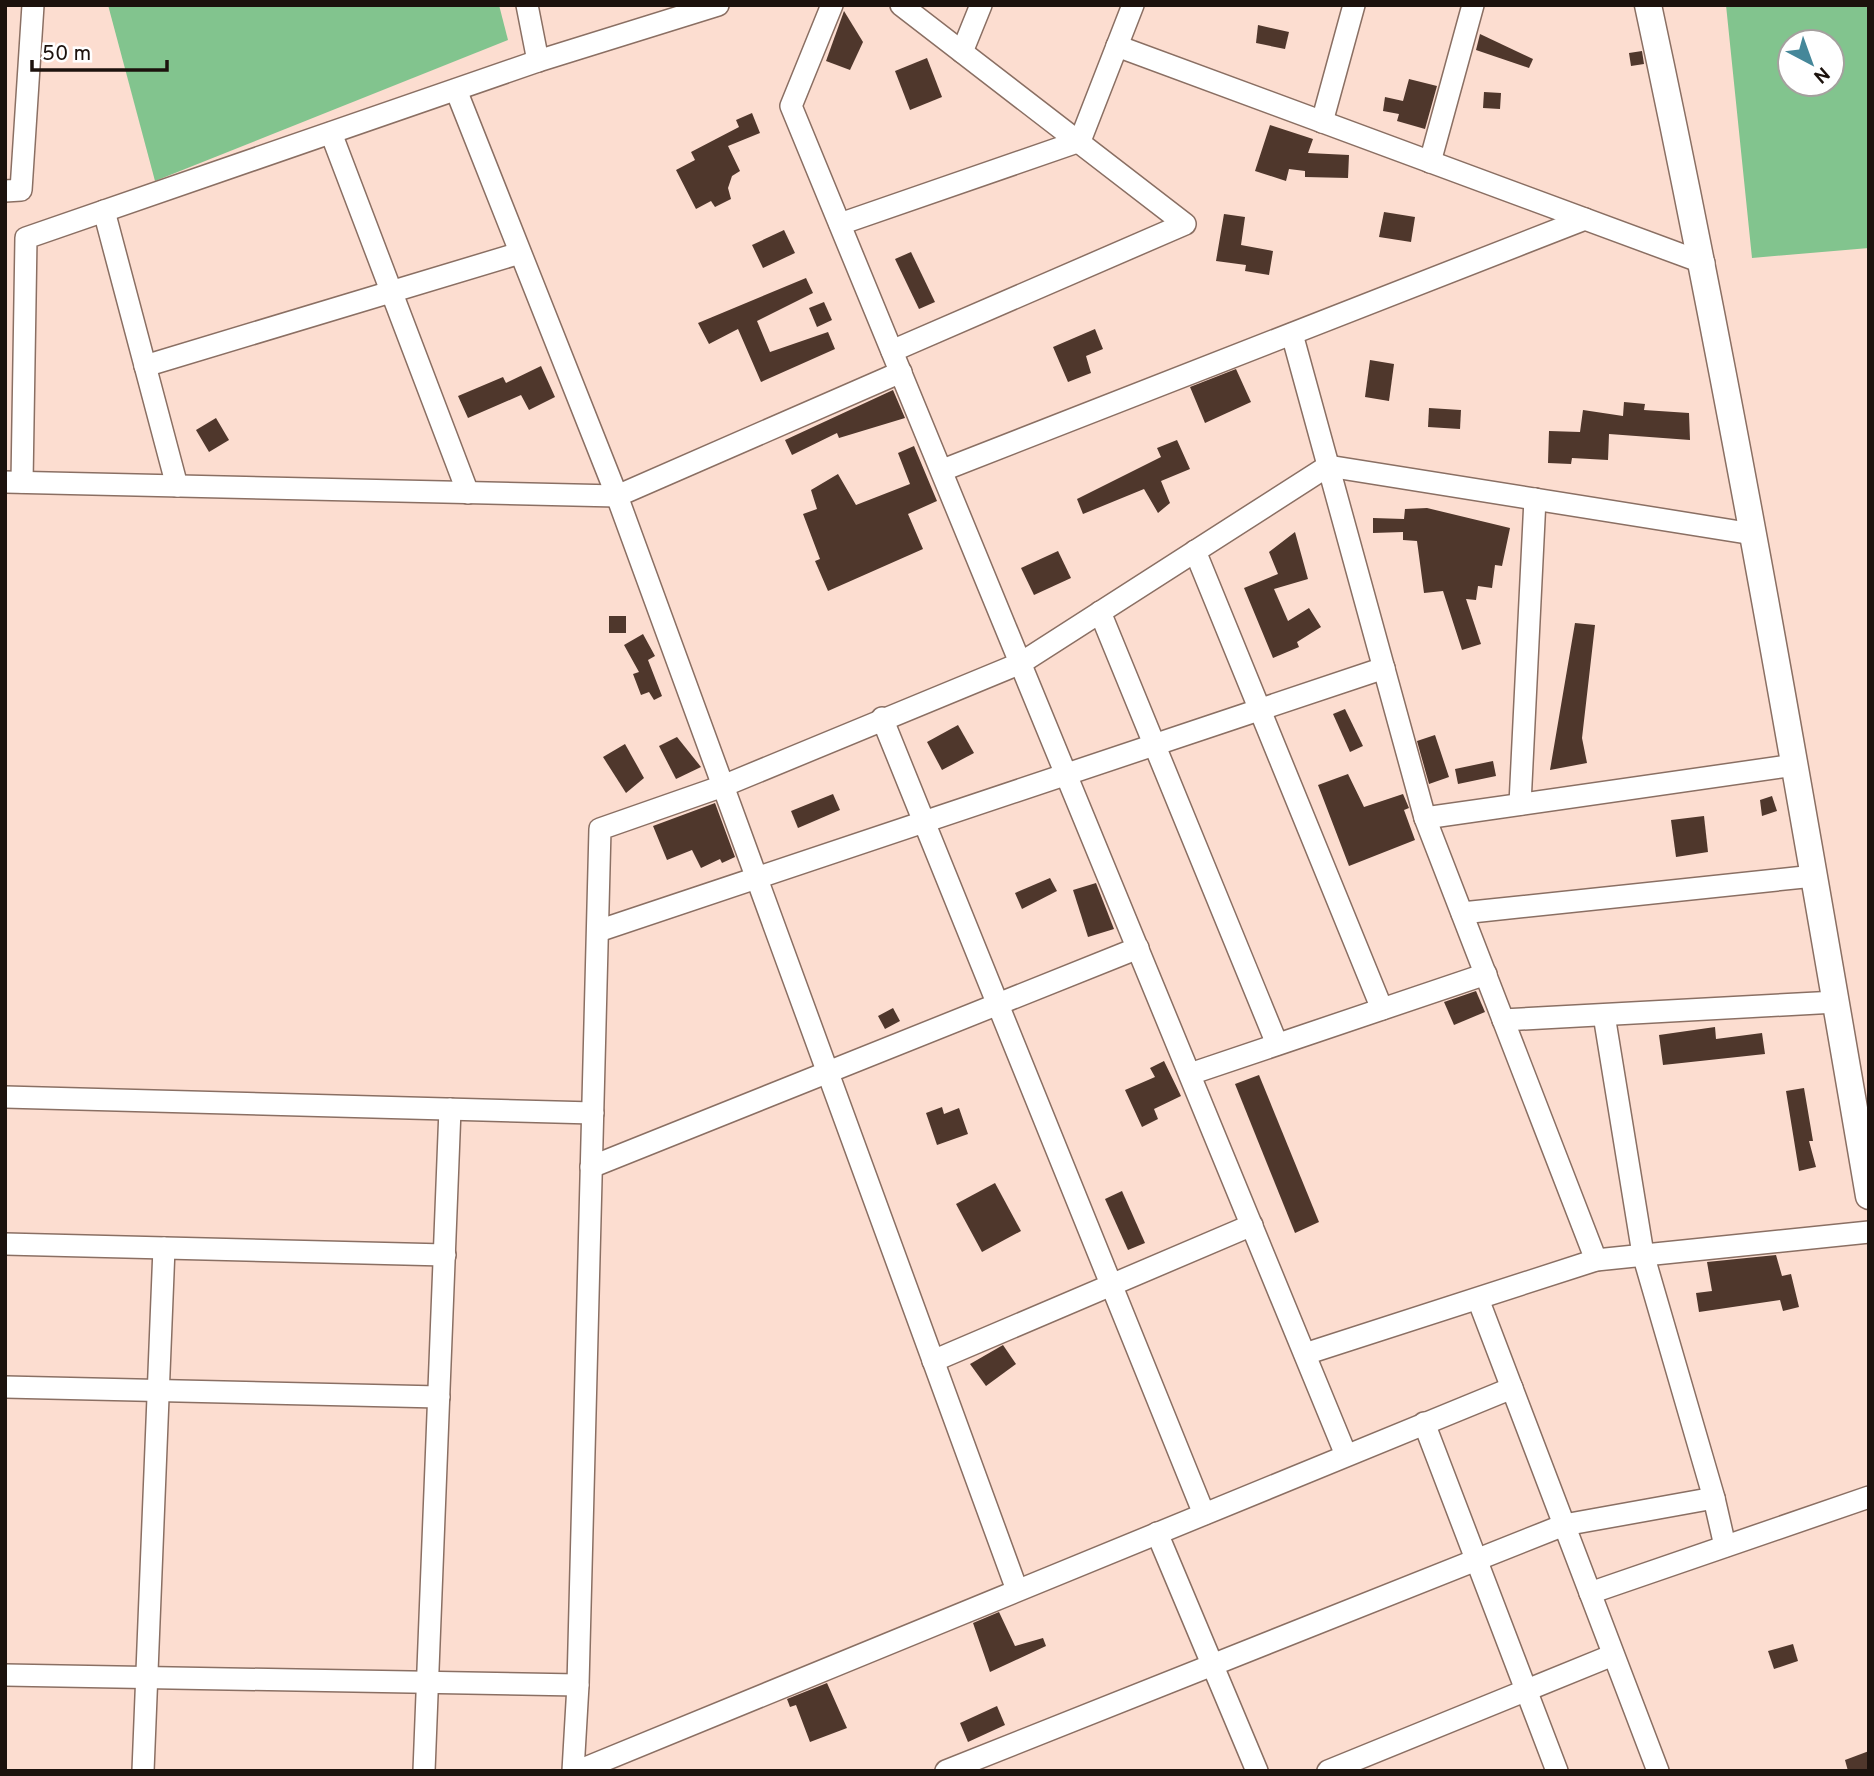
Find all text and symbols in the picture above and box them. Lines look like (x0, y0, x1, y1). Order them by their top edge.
scale bar (32, 28, 166, 72)
north arrow (1776, 28, 1846, 98)
text: 50 m (42, 41, 91, 68)
text: N (1808, 61, 1834, 88)

